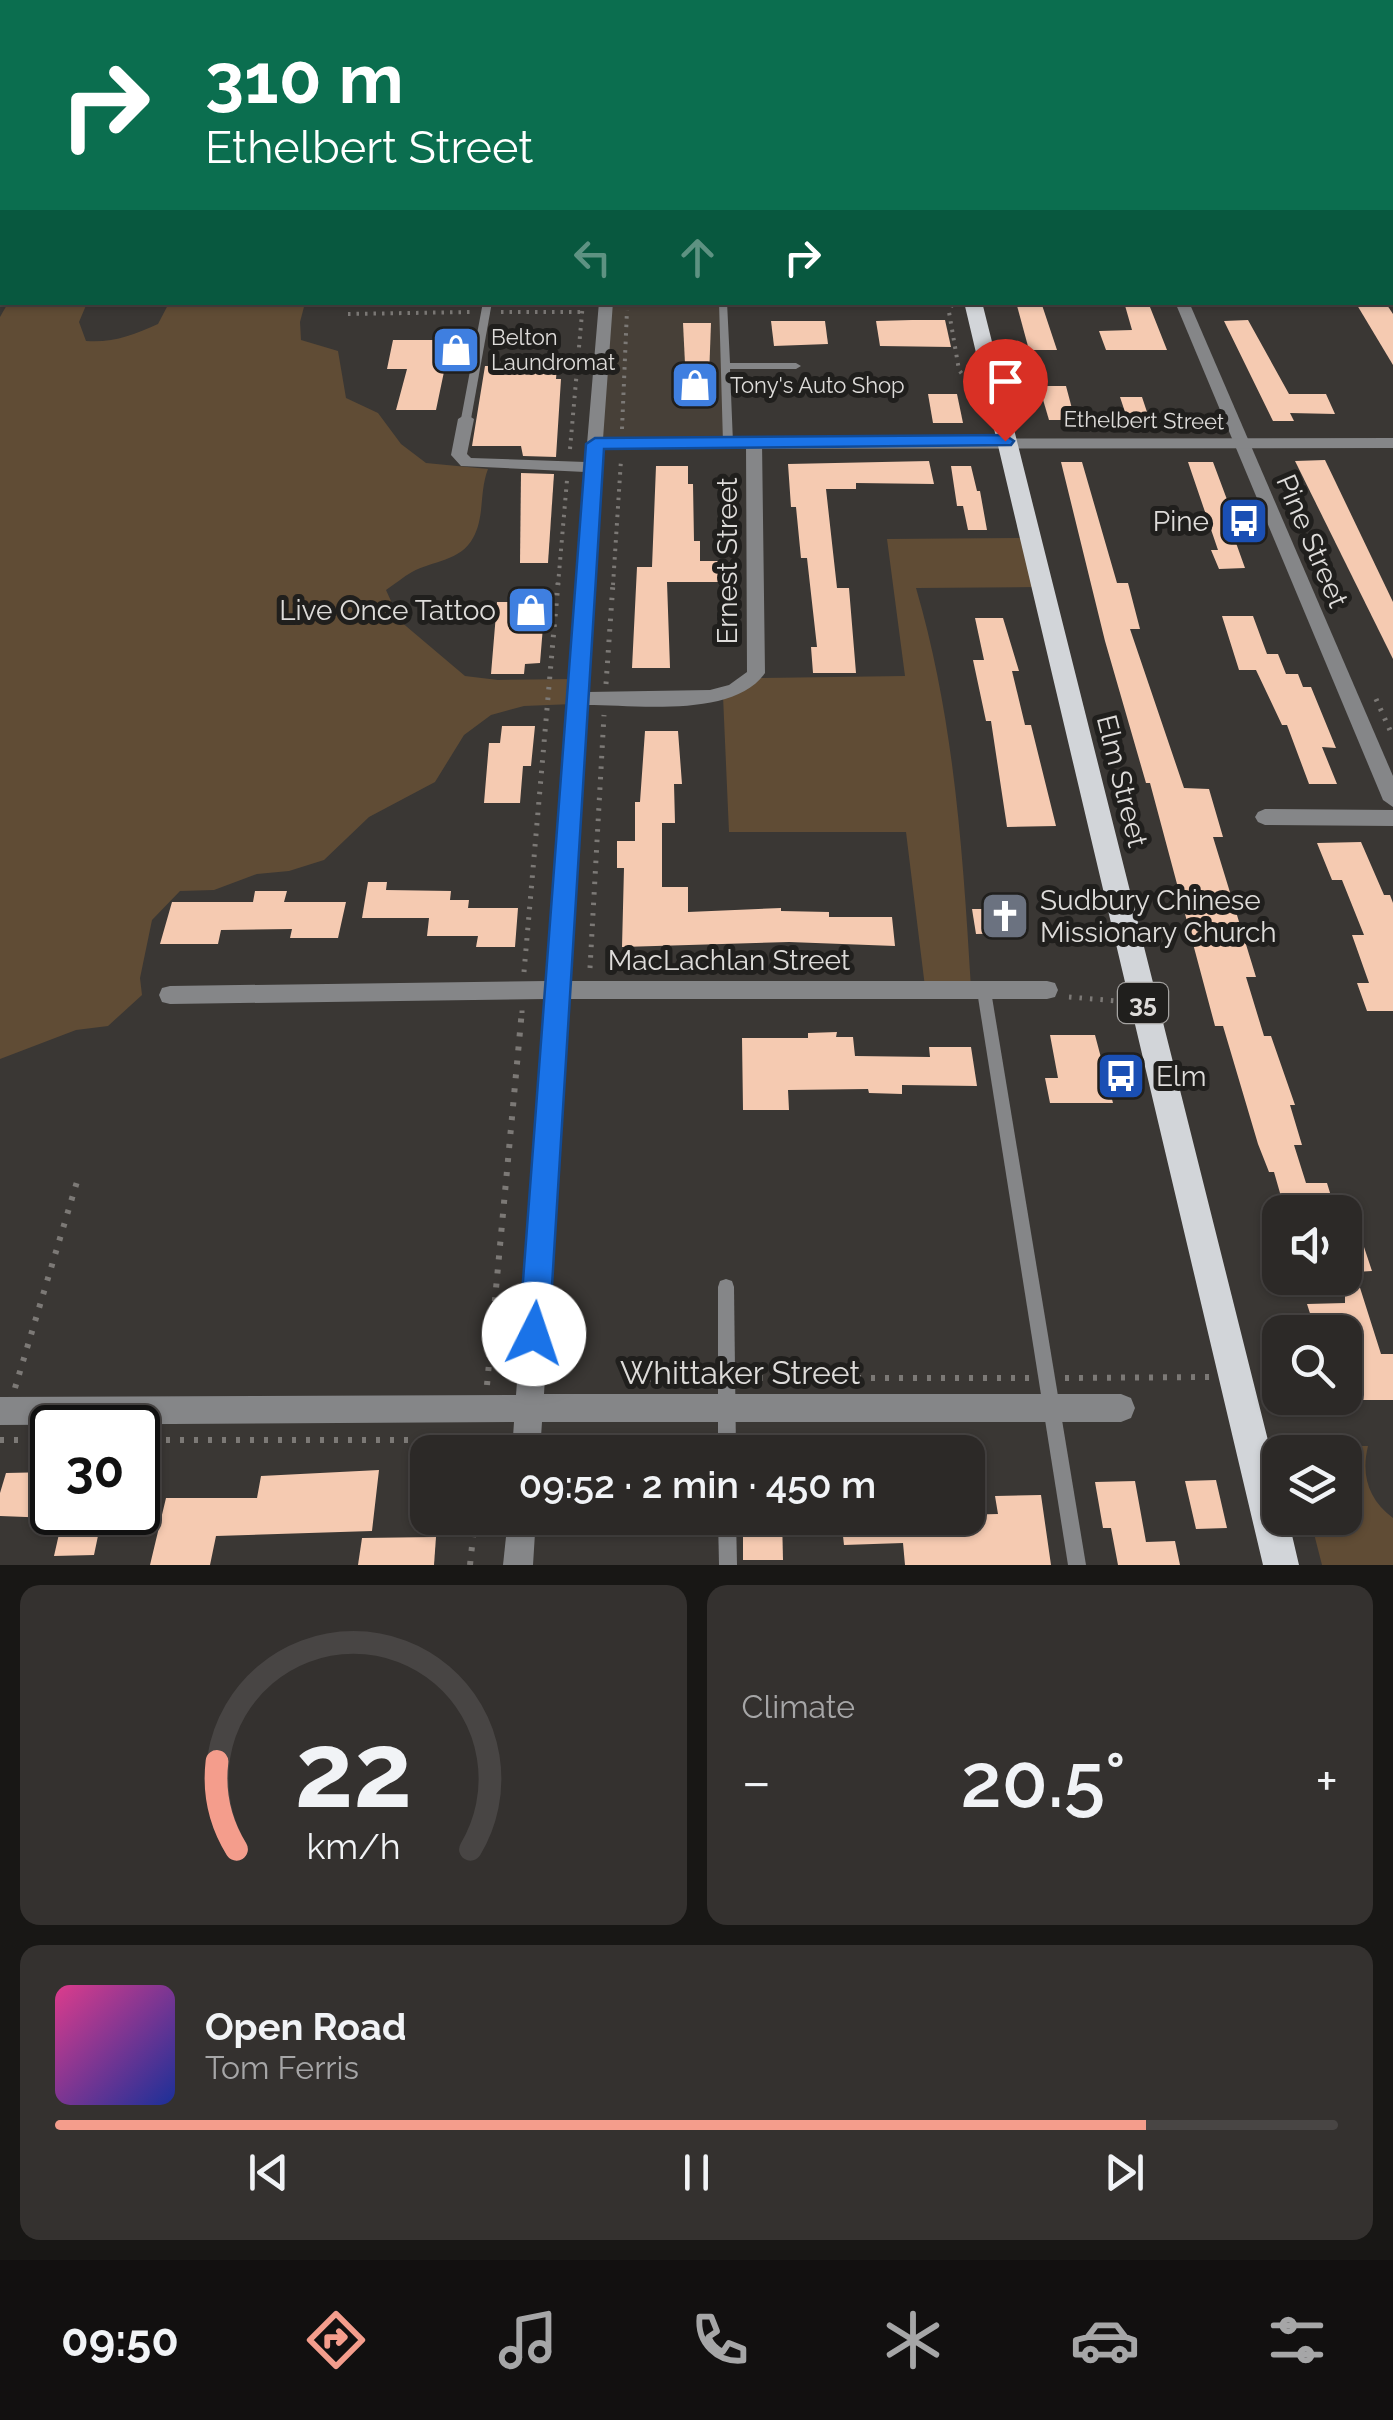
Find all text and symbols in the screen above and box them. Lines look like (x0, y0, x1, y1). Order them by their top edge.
text: 310 m (205, 37, 404, 119)
icon: right (40, 40, 170, 170)
text: Ethelbert Street (205, 121, 533, 174)
icon: left (565, 230, 620, 285)
icon: ahead (670, 230, 725, 285)
icon: right (775, 230, 830, 285)
shop icon: Belton Laundromat (430, 324, 482, 376)
place label: Belton Laundromat (491, 324, 616, 375)
pin (963, 339, 1048, 442)
icon: arrive (978, 354, 1033, 409)
shop icon: Tony's Auto Shop (669, 359, 721, 411)
place label: Tony's Auto Shop (730, 372, 905, 398)
street label: Ethelbert Street (1064, 406, 1225, 434)
street label: Pine Street (1269, 470, 1355, 613)
street label: Ernest Street (711, 477, 744, 645)
bus stop icon: Pine (1218, 495, 1270, 547)
place label: Pine (1153, 505, 1209, 538)
shop icon: Live Once Tattoo (505, 584, 557, 636)
place label: Live Once Tattoo (279, 594, 496, 627)
street label: Elm Street (1090, 711, 1155, 851)
place label: Sudbury Chinese Missionary Church (1040, 884, 1277, 949)
church icon: Sudbury Chinese Missionary Church (979, 890, 1031, 942)
street label: MacLachlan Street (608, 944, 851, 977)
road number: 35 (1118, 983, 1168, 1023)
bus stop icon: Elm (1095, 1050, 1147, 1102)
place label: Elm (1156, 1060, 1206, 1093)
map controls (1262, 1195, 1362, 1535)
button: sound (1262, 1195, 1362, 1295)
position arrow (482, 1282, 586, 1386)
button: search (1262, 1315, 1362, 1415)
street label: Whittaker Street (620, 1354, 860, 1391)
speed limit sign: 30 (30, 1405, 160, 1535)
button: layers (1262, 1435, 1362, 1535)
text: 09:52 · 2 min · 450 m (519, 1462, 876, 1507)
text: Climate (742, 1688, 855, 1725)
text: 22 (295, 1709, 412, 1831)
text: 20.5° (960, 1736, 1126, 1825)
text: − (742, 1749, 771, 1814)
text: + (1315, 1749, 1338, 1814)
text: km/h (306, 1825, 400, 1867)
text: Open Road (205, 2004, 406, 2049)
text: Tom Ferris (205, 2049, 359, 2086)
icon: previous (241, 2145, 296, 2200)
icon: pause (669, 2145, 724, 2200)
icon: next (1097, 2145, 1152, 2200)
icon: directions (301, 2305, 371, 2375)
icon: music (493, 2305, 563, 2375)
icon: phone (685, 2305, 755, 2375)
icon: climate (878, 2305, 948, 2375)
icon: car (1070, 2305, 1140, 2375)
icon: filters (1262, 2305, 1332, 2375)
text: 09:50 (61, 2314, 179, 2367)

